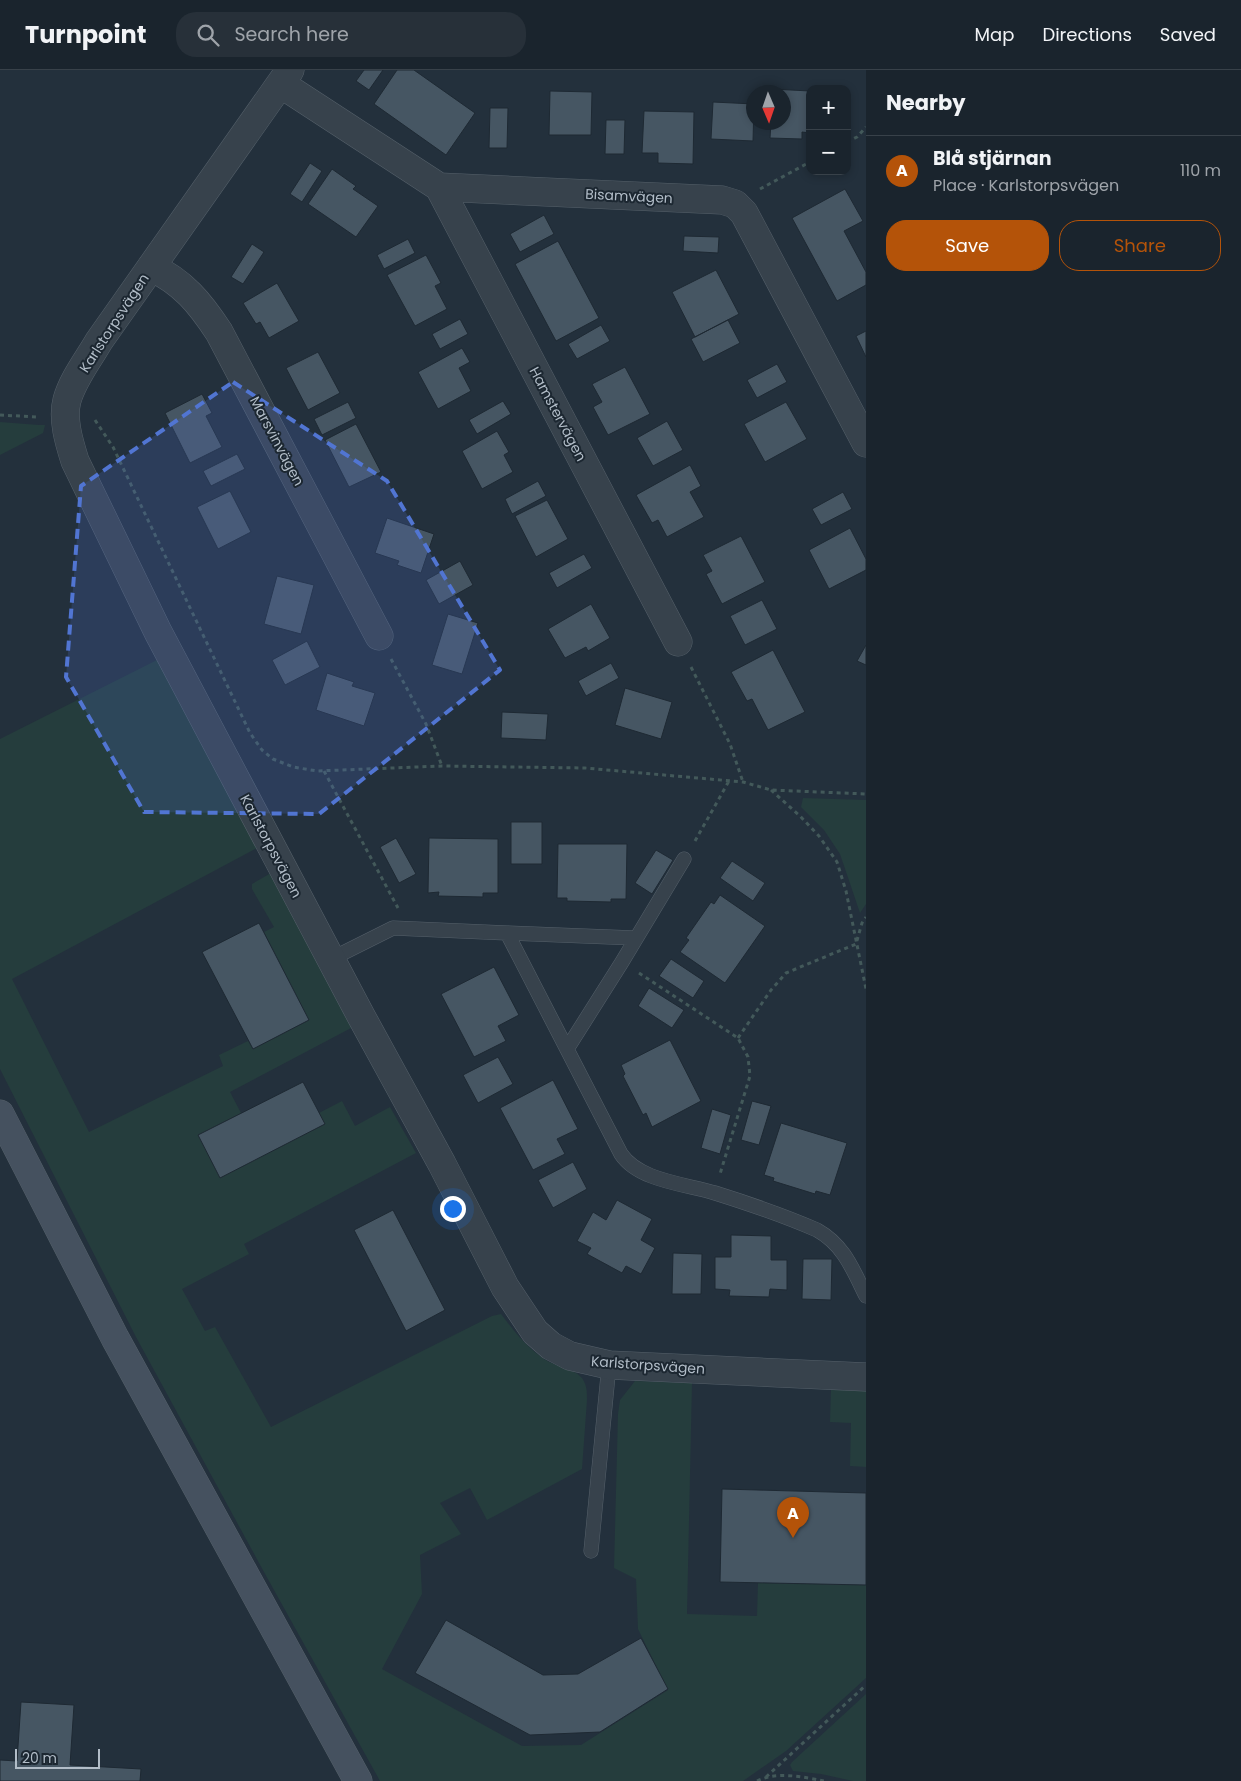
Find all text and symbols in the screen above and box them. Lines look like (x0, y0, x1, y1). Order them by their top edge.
search box (176, 12, 526, 57)
text: Turnpoint (25, 18, 146, 51)
icon: search (194, 21, 222, 49)
text: Search here (234, 21, 349, 48)
text: Map (975, 22, 1014, 47)
text: Directions (1042, 22, 1132, 47)
text: Saved (1160, 22, 1216, 47)
north arrow (746, 85, 791, 130)
map controls (806, 85, 851, 175)
button: + (806, 85, 851, 130)
text: Nearby (886, 88, 966, 117)
button: − (806, 130, 851, 175)
text: Blå stjärnan (933, 145, 1052, 172)
text: A (896, 159, 908, 182)
text: 110 m (1180, 159, 1221, 182)
text: Place · Karlstorpsvägen (933, 174, 1119, 197)
street label: Bisamvägen (585, 184, 673, 208)
button: Save (886, 220, 1049, 271)
button: Share (1059, 220, 1221, 271)
street label: Karlstorpsvägen (74, 270, 154, 376)
street label: Hamstervägen (525, 363, 591, 465)
street label: Marsvinvägen (245, 393, 309, 489)
street label: Karlstorpsvägen (235, 791, 307, 901)
your location (440, 1196, 466, 1222)
street label: Karlstorpsvägen (590, 1351, 706, 1379)
pin: A (777, 1497, 809, 1538)
scale bar (15, 1746, 100, 1769)
text: 20 m (22, 1748, 57, 1768)

